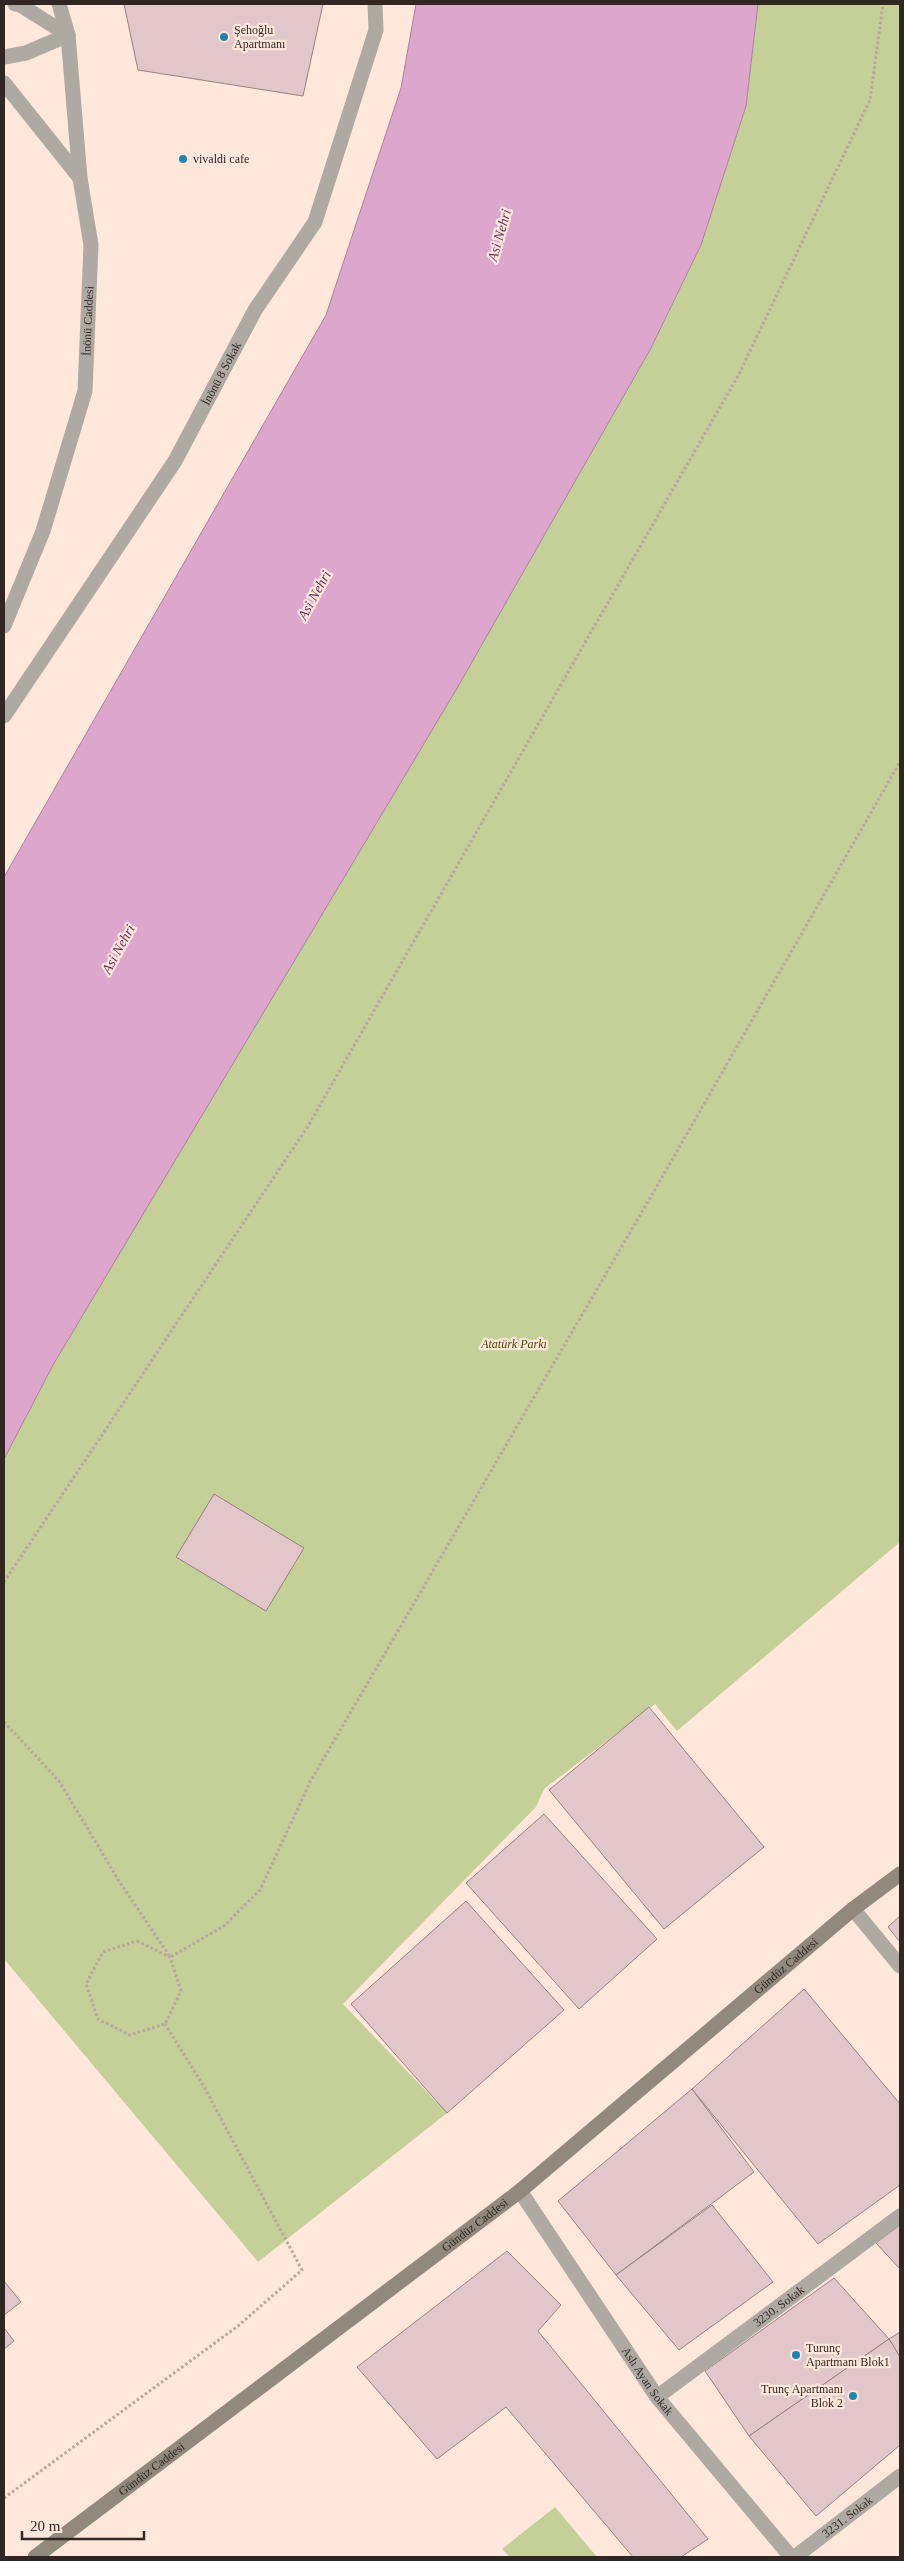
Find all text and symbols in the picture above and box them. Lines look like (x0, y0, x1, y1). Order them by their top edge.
place label: Şehoğlu Apartmanı (234, 23, 286, 51)
marker: Şehoğlu Apartmanı (218, 31, 230, 43)
place label: vivaldi cafe (193, 152, 249, 166)
marker: vivaldi cafe (177, 153, 189, 165)
water label: Asi Nehri (485, 207, 514, 264)
street label: İnönü Caddesi (79, 285, 96, 356)
street label: İnönü 8 Sokak (199, 339, 244, 408)
water label: Asi Nehri (294, 568, 334, 623)
water label: Asi Nehri (98, 922, 138, 977)
park label: Atatürk Parkı (480, 1337, 547, 1351)
street label: Gündüz Caddesi (751, 1934, 821, 1997)
street label: Gündüz Caddesi (439, 2195, 511, 2255)
street label: 3230. Sokak (751, 2283, 807, 2330)
place label: Turunç Apartmanı Blok1 (806, 2341, 890, 2369)
street label: Aslı Ayan Sokak (619, 2344, 676, 2418)
marker: Turunç Apartmanı Blok1 (790, 2349, 802, 2361)
place label: Trunç Apartmanı Blok 2 (761, 2382, 844, 2410)
marker: Trunç Apartmanı Blok 2 (847, 2390, 859, 2402)
street label: Gündüz Caddesi (116, 2439, 188, 2499)
street label: 3231. Sokak (819, 2493, 875, 2541)
scale bar (22, 2508, 145, 2540)
text: 20 m (30, 2518, 61, 2534)

